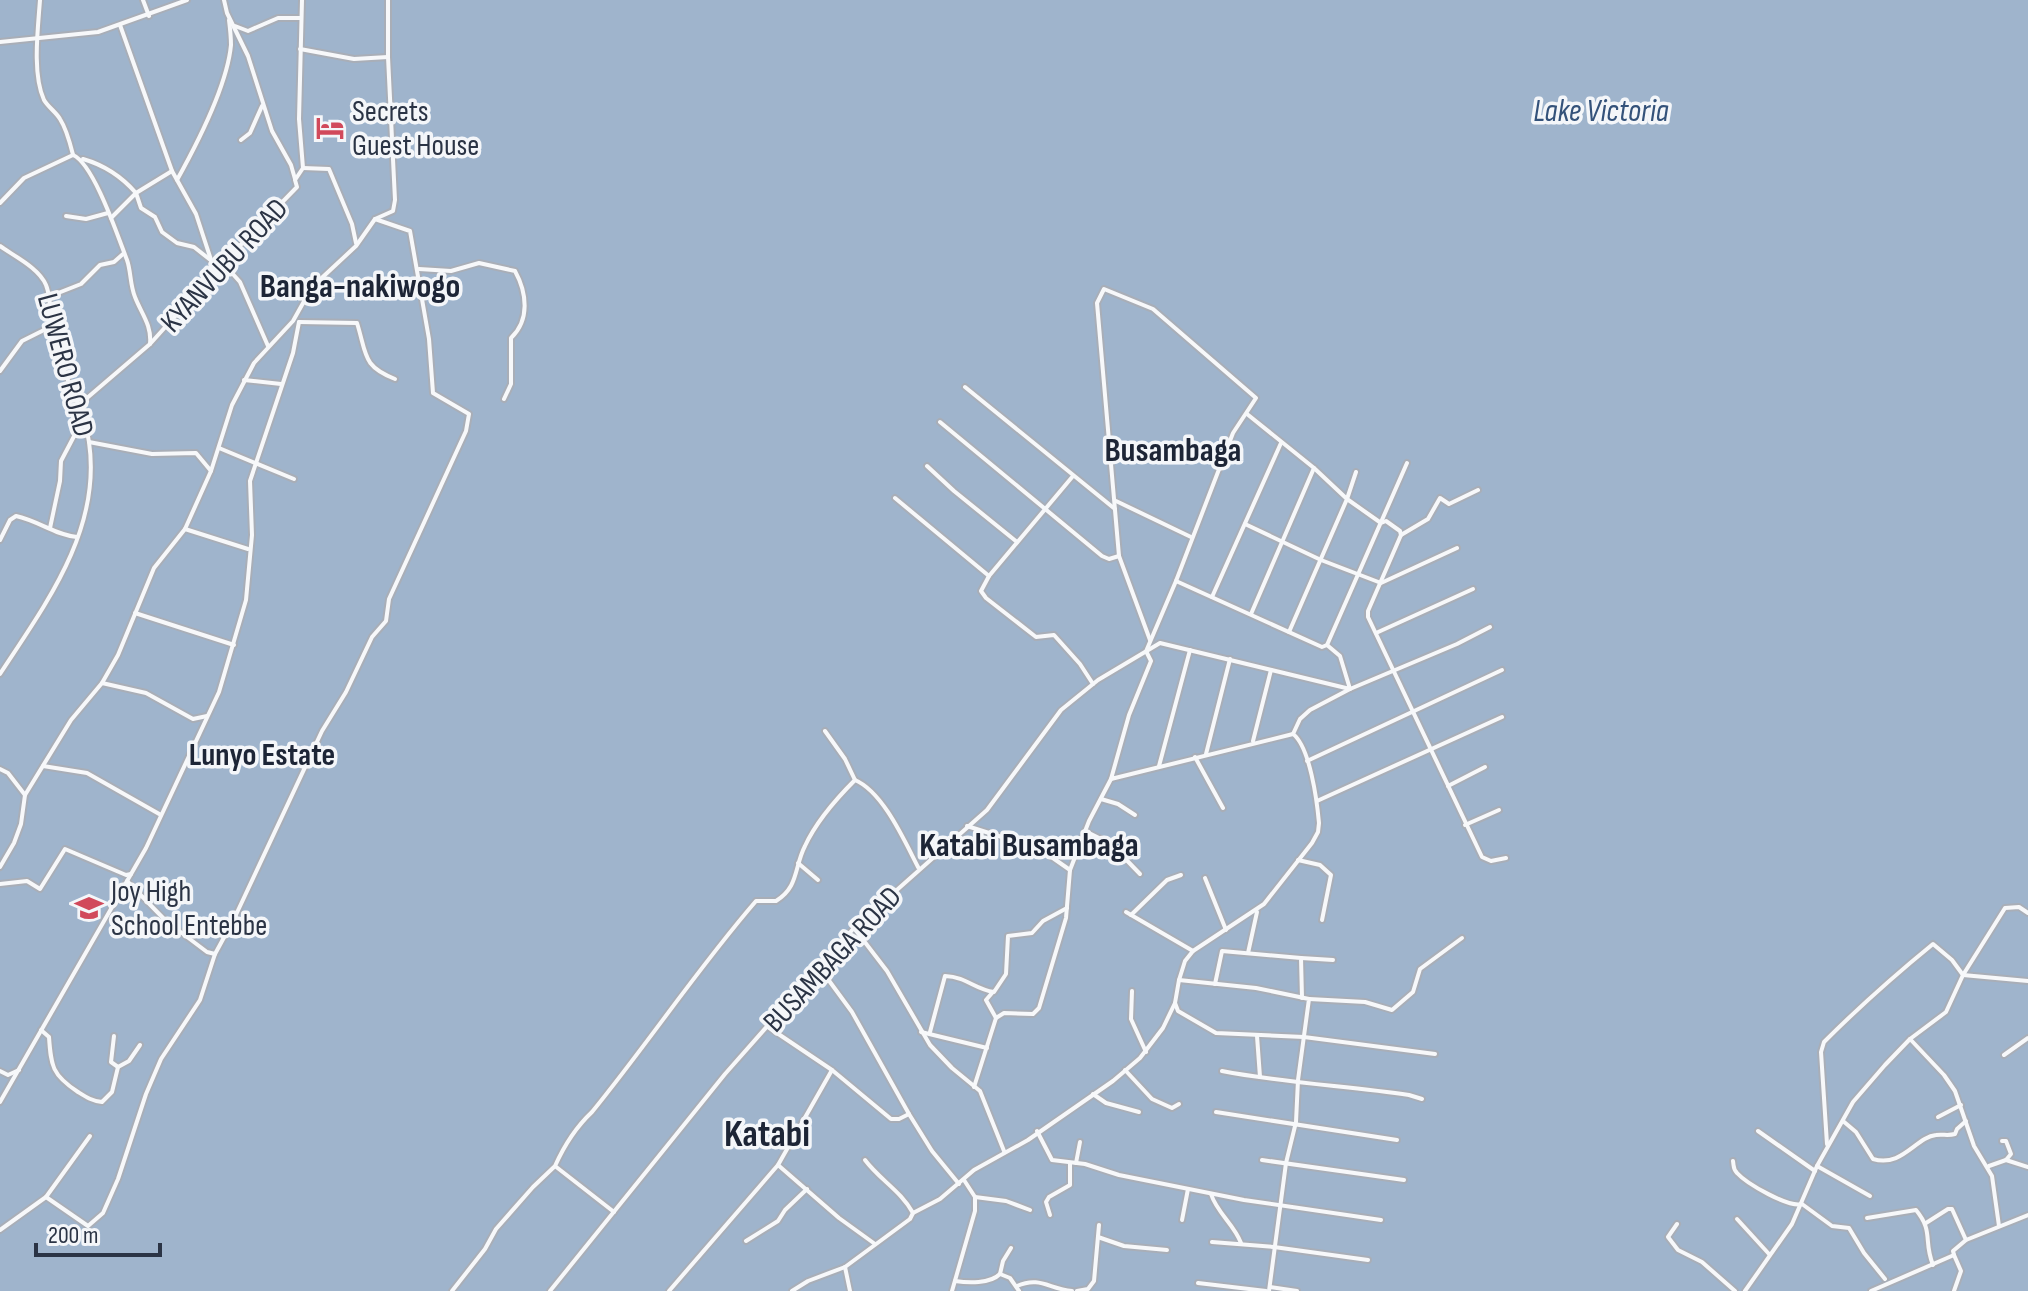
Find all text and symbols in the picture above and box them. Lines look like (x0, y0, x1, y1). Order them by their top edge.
water label: Lake Victoria (1533, 92, 1669, 131)
place label: Secrets Guest House (352, 94, 479, 164)
hotel icon: Secrets Guest House (315, 113, 345, 143)
street label: KYANVUBU ROAD (154, 191, 296, 340)
district label: Banga-nakiwogo (260, 266, 460, 307)
street label: LUWERO ROAD (29, 290, 101, 441)
district label: Busambaga (1104, 430, 1242, 471)
district label: Lunyo Estate (189, 736, 335, 775)
district label: Katabi Busambaga (919, 825, 1139, 866)
place label: Joy High School Entebbe (110, 874, 267, 944)
street label: BUSAMBAGA ROAD (756, 879, 909, 1040)
school or university icon: Joy High School Entebbe (74, 893, 104, 923)
district label: Katabi (724, 1112, 810, 1157)
scale bar (36, 1207, 160, 1257)
text: 200 m (48, 1221, 99, 1250)

